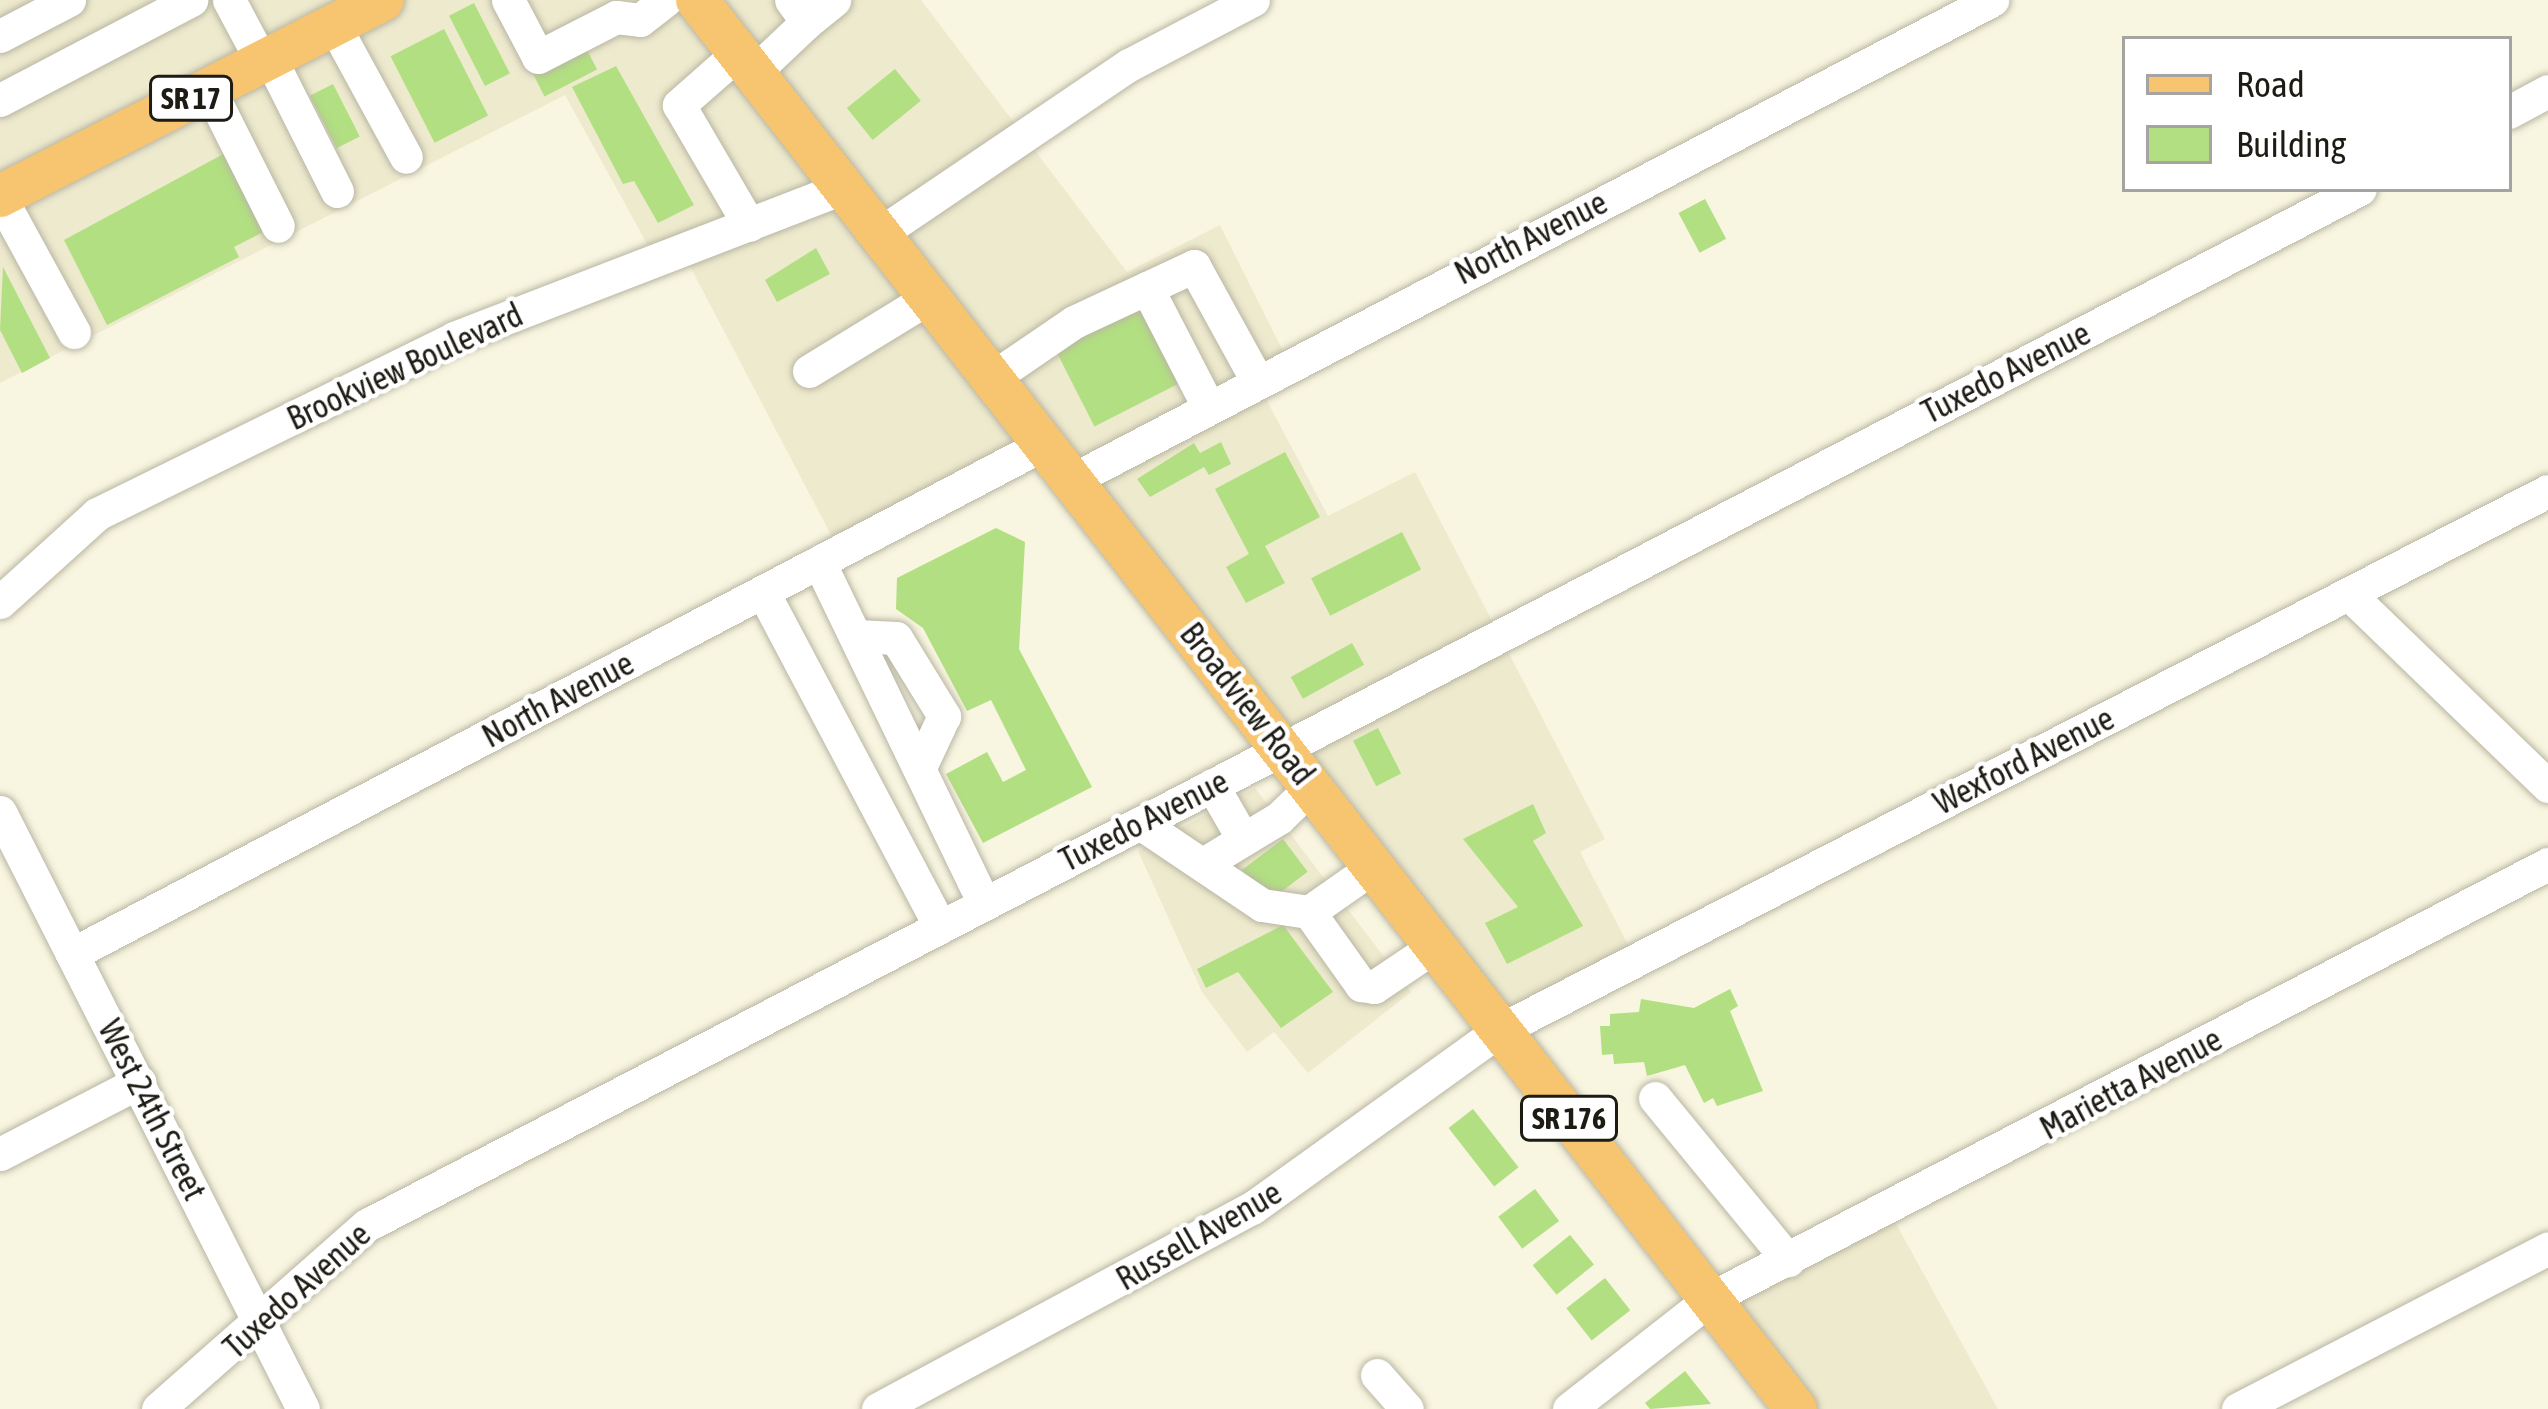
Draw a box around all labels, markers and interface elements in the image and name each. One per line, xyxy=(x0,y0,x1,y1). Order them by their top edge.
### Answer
legend xyxy=(2122,36,2512,192)
text: Road xyxy=(2236,63,2305,105)
road number: SR 17 xyxy=(149,74,233,122)
text: Building xyxy=(2236,123,2346,165)
street label: North Avenue xyxy=(1448,183,1614,293)
street label: Brookview Boulevard xyxy=(281,295,529,439)
street label: Tuxedo Avenue xyxy=(1915,314,2097,432)
street label: Broadview Road xyxy=(1171,615,1323,793)
street label: North Avenue xyxy=(476,644,640,756)
street label: Wexford Avenue xyxy=(1927,699,2121,823)
street label: Tuxedo Avenue xyxy=(1053,762,1235,880)
street label: West 24th Street xyxy=(90,1013,214,1207)
street label: Marietta Avenue xyxy=(2033,1020,2229,1148)
road number: SR 176 xyxy=(1518,1094,1620,1142)
street label: Russell Avenue xyxy=(1109,1173,1289,1299)
street label: Tuxedo Avenue xyxy=(216,1215,378,1367)

